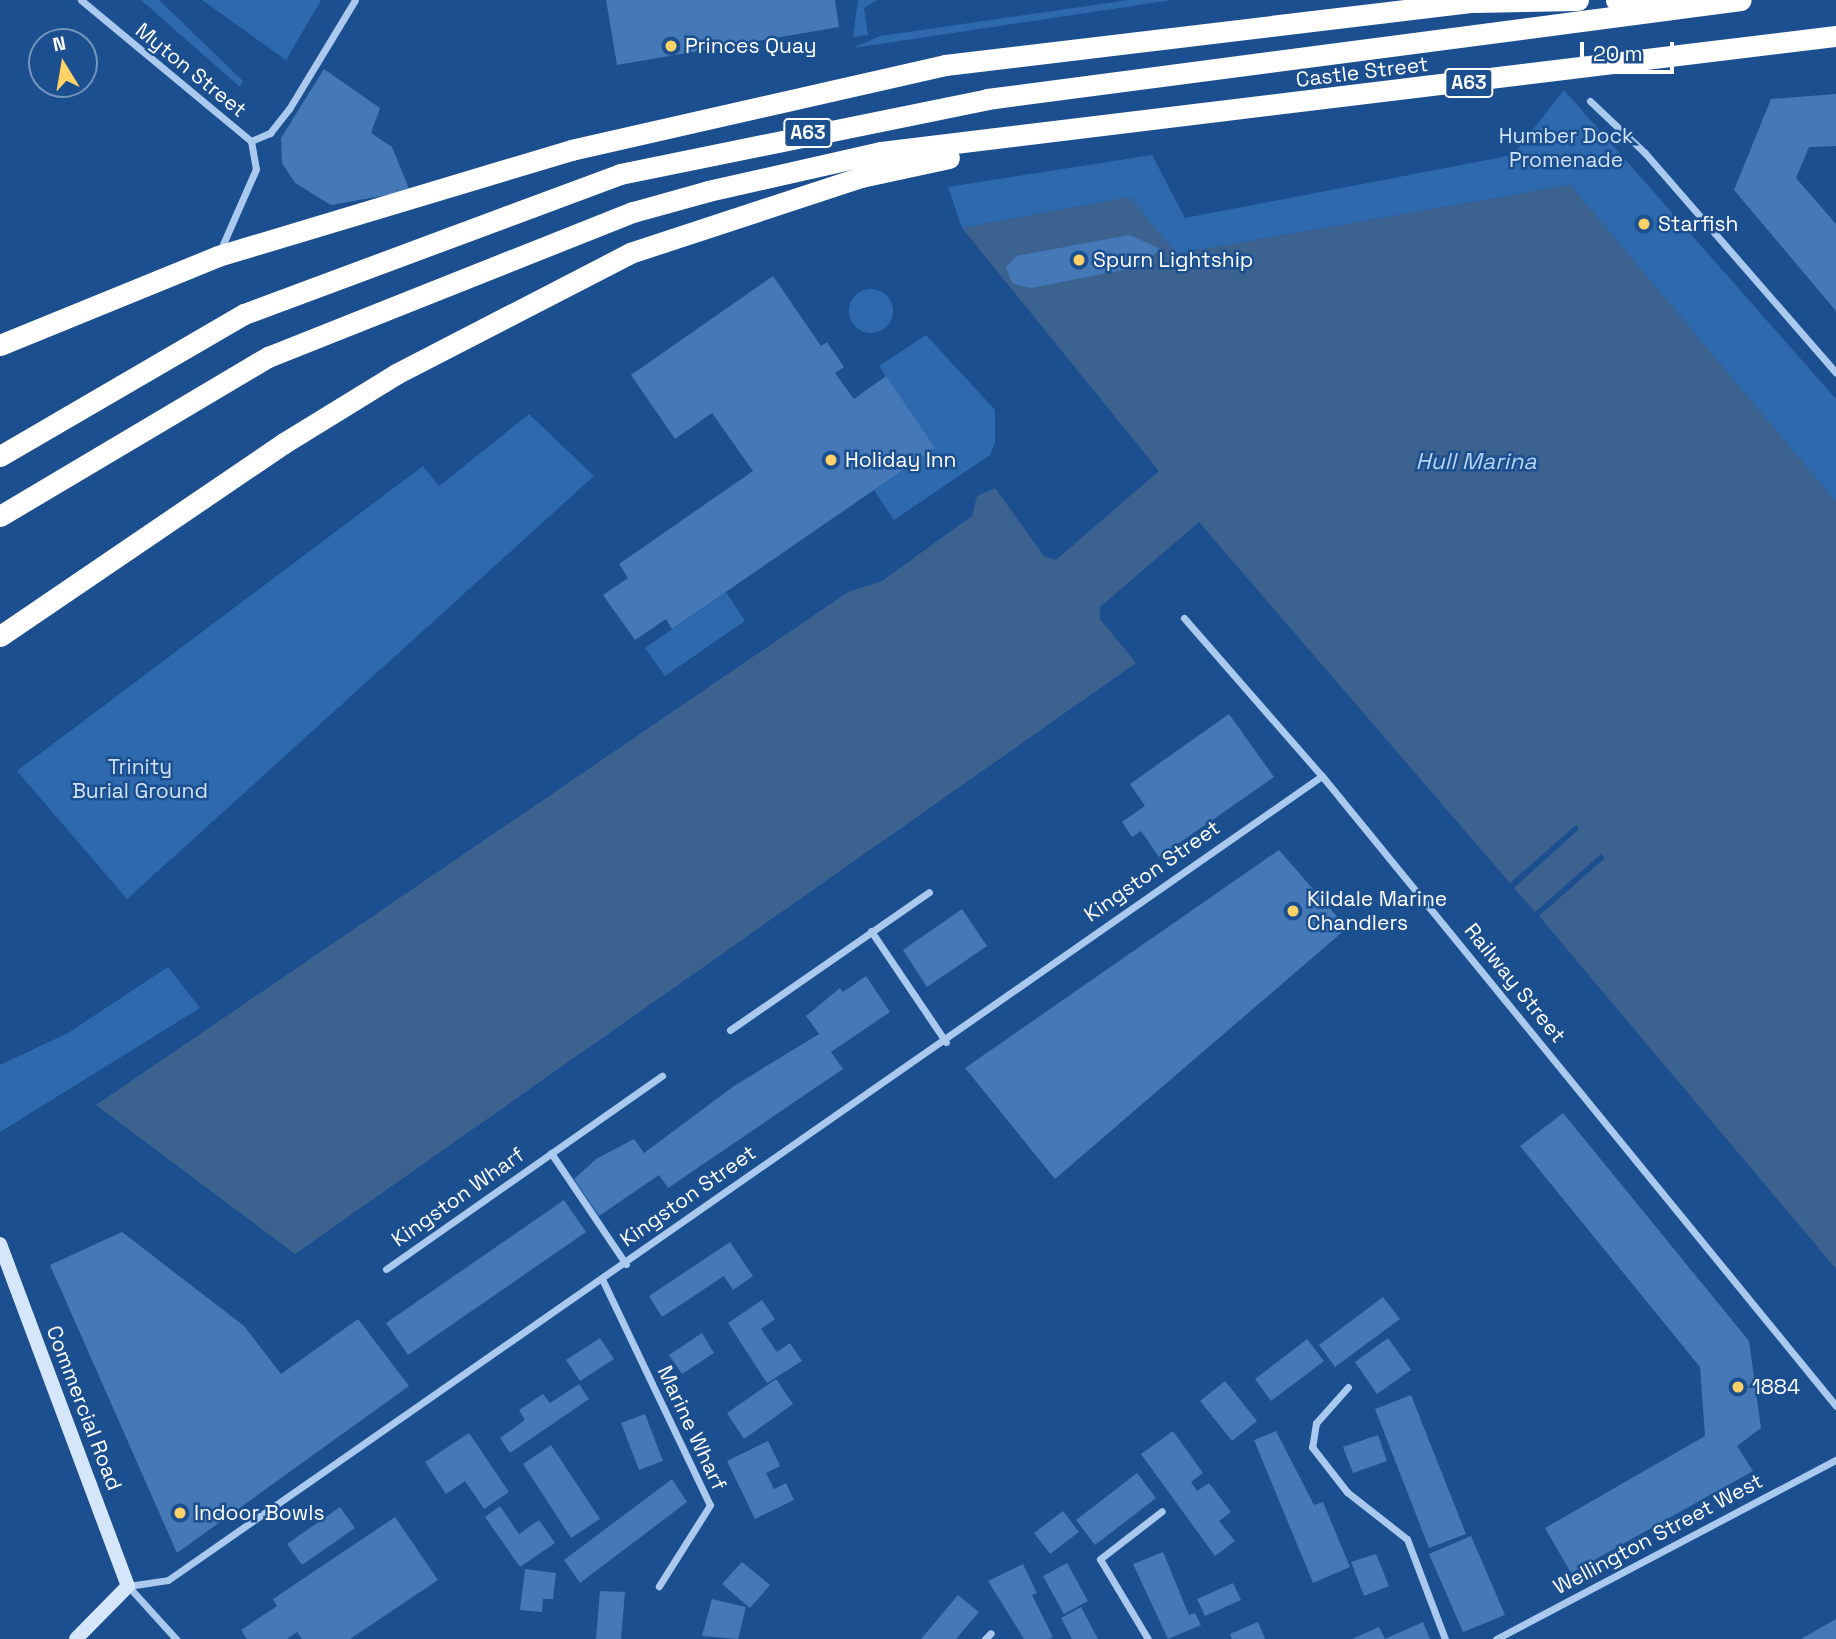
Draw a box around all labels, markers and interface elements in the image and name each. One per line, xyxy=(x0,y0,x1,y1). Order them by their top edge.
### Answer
street label: Myton Street xyxy=(130,17,252,123)
north arrow xyxy=(28,28,98,98)
scale bar xyxy=(1584,28,1678,72)
text: N xyxy=(51,30,68,57)
place label: Princes Quay xyxy=(685,33,817,59)
marker: Princes Quay xyxy=(663,38,679,54)
text: 20 m xyxy=(1593,40,1643,67)
street label: Castle Street xyxy=(1294,51,1430,93)
road number: A63 xyxy=(1443,68,1495,99)
road number: A63 xyxy=(782,118,834,148)
park label: Humber Dock Promenade xyxy=(1499,123,1633,173)
place label: Starfish xyxy=(1658,211,1738,237)
marker: Starfish xyxy=(1636,216,1652,232)
place label: Spurn Lightship xyxy=(1093,247,1253,273)
marker: Spurn Lightship xyxy=(1071,252,1087,268)
place label: Holiday Inn xyxy=(845,447,956,473)
water label: Hull Marina xyxy=(1415,447,1537,475)
marker: Holiday Inn xyxy=(823,452,839,468)
park label: Trinity Burial Ground xyxy=(72,754,208,804)
street label: Kingston Street xyxy=(1079,815,1225,927)
place label: Kildale Marine Chandlers xyxy=(1307,886,1447,936)
marker: Kildale Marine Chandlers xyxy=(1285,903,1301,919)
street label: Railway Street xyxy=(1459,918,1571,1048)
street label: Kingston Street xyxy=(615,1140,761,1252)
street label: Kingston Wharf xyxy=(387,1142,529,1252)
street label: Commercial Road xyxy=(41,1322,127,1494)
street label: Marine Wharf xyxy=(652,1362,732,1494)
place label: 1884 xyxy=(1752,1374,1800,1400)
marker: 1884 xyxy=(1730,1379,1746,1395)
street label: Wellington Street West xyxy=(1549,1468,1767,1600)
place label: Indoor Bowls xyxy=(194,1500,324,1526)
marker: Indoor Bowls xyxy=(172,1505,188,1521)

